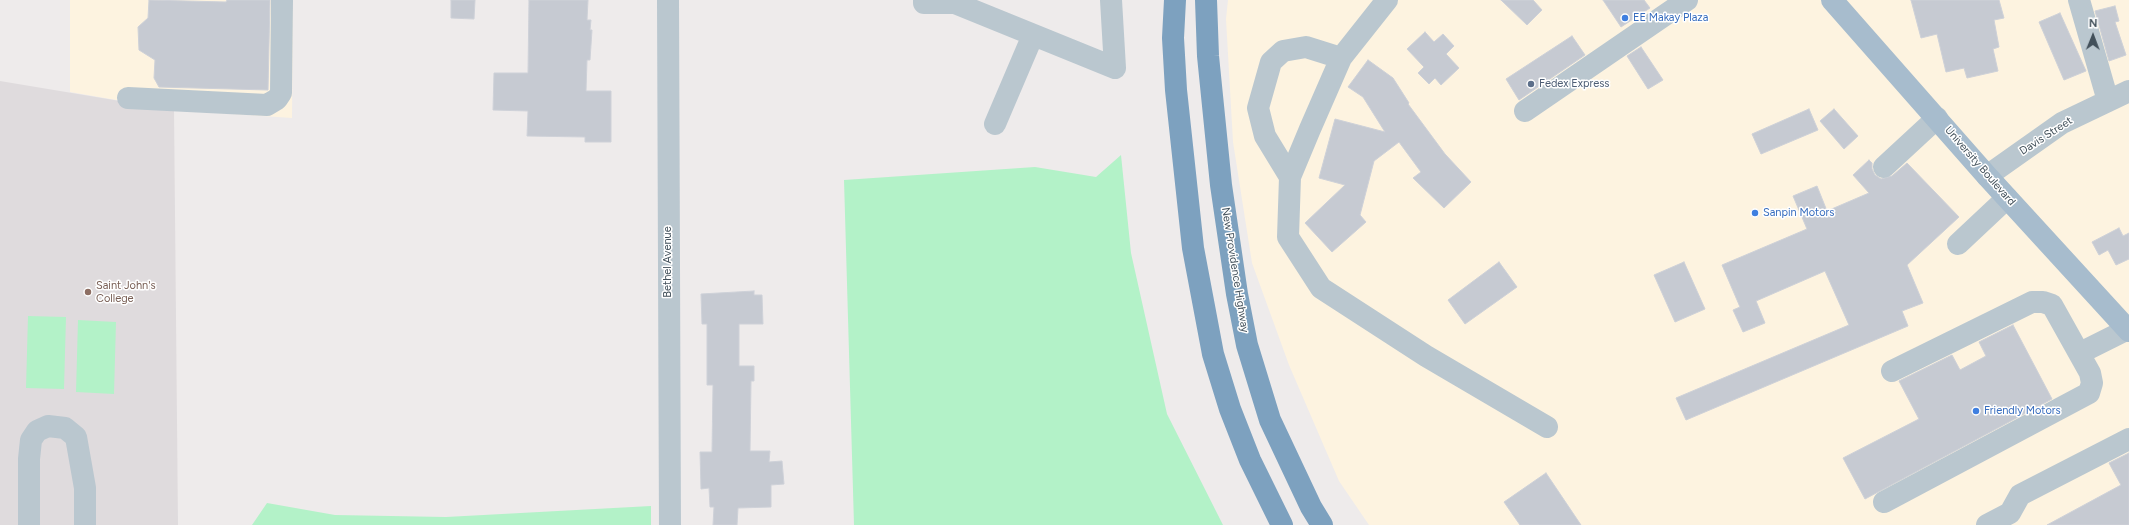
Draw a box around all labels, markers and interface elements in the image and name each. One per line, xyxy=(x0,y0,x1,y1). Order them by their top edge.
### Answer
place label: EE Makay Plaza xyxy=(1633,11,1708,25)
marker: EE Makay Plaza xyxy=(1620,13,1630,23)
north arrow xyxy=(2073,16,2113,56)
text: N xyxy=(2089,17,2098,30)
place label: Fedex Express xyxy=(1539,77,1609,91)
marker: Fedex Express xyxy=(1526,79,1536,89)
street label: Davis Street xyxy=(2017,114,2075,158)
street label: University Boulevard xyxy=(1942,124,2018,208)
street label: New Providence Highway xyxy=(1219,206,1251,334)
place label: Sanpin Motors xyxy=(1763,206,1834,220)
marker: Sanpin Motors xyxy=(1750,208,1760,218)
street label: Bethel Avenue xyxy=(661,226,675,298)
place label: Saint John's College xyxy=(96,279,156,305)
marker: Saint John's College xyxy=(83,287,93,297)
place label: Friendly Motors xyxy=(1984,404,2061,418)
marker: Friendly Motors xyxy=(1971,406,1981,416)

